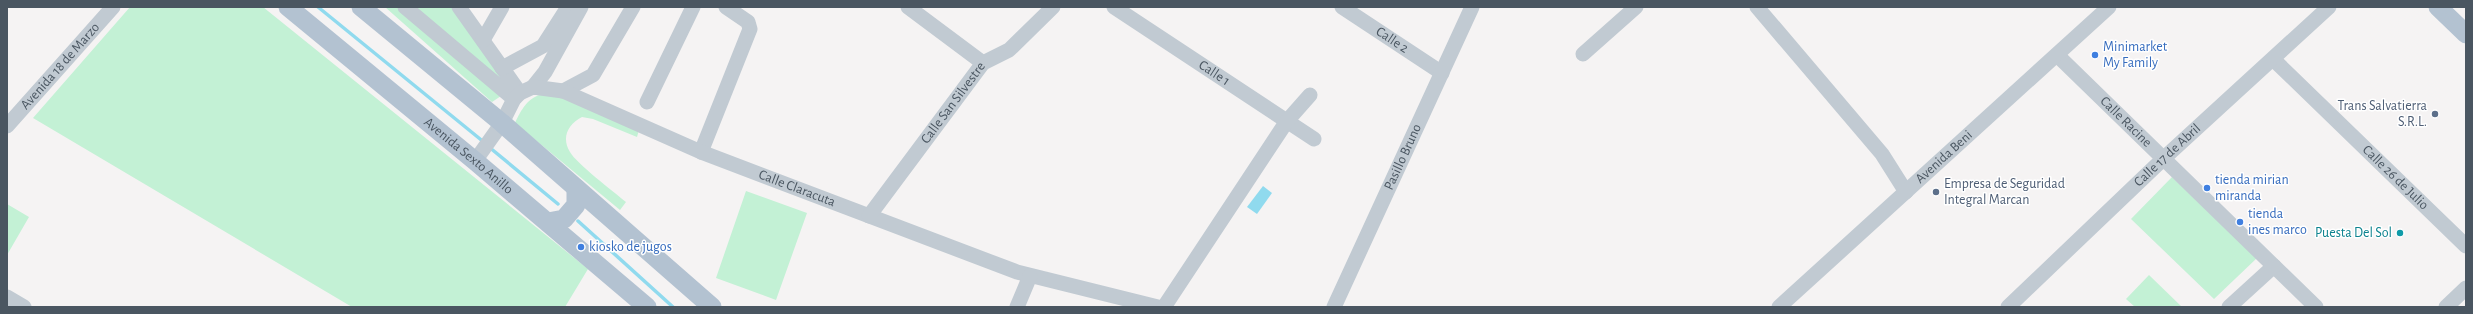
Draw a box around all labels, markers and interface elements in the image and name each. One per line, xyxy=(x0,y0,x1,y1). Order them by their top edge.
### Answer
street label: Avenida 18 de Marzo xyxy=(18,20,102,112)
street label: Calle 2 xyxy=(1373,24,1411,56)
place label: Minimarket My Family xyxy=(2103,40,2168,70)
marker: Minimarket My Family xyxy=(2090,50,2100,60)
street label: Calle 1 xyxy=(1196,58,1232,88)
street label: Calle San Silvestre xyxy=(918,59,988,146)
street label: Calle Racine xyxy=(2097,94,2154,150)
place label: Trans Salvatierra S.R.L. xyxy=(2338,99,2428,129)
marker: Trans Salvatierra S.R.L. xyxy=(2430,109,2440,119)
street label: Avenida Sexto Anillo xyxy=(421,115,516,197)
street label: Calle 17 de Abril xyxy=(2132,121,2203,189)
street label: Pasillo Bruno xyxy=(1382,122,1424,192)
street label: Avenida Beni xyxy=(1913,128,1975,186)
street label: Calle 26 de Julio xyxy=(2360,143,2431,213)
street label: Calle Claracuta xyxy=(757,168,838,210)
place label: tienda mirian miranda xyxy=(2215,173,2289,203)
place label: Empresa de Seguridad Integral Marcan xyxy=(1944,177,2065,207)
marker: tienda mirian miranda xyxy=(2202,183,2212,193)
marker: Empresa de Seguridad Integral Marcan xyxy=(1931,187,1941,197)
place label: tienda ines marco xyxy=(2248,207,2307,237)
marker: tienda ines marco xyxy=(2235,217,2245,227)
place label: Puesta Del Sol xyxy=(2315,226,2392,240)
marker: Puesta Del Sol xyxy=(2395,228,2405,238)
place label: kiosko de jugos xyxy=(589,240,672,254)
marker: kiosko de jugos xyxy=(576,242,586,252)

